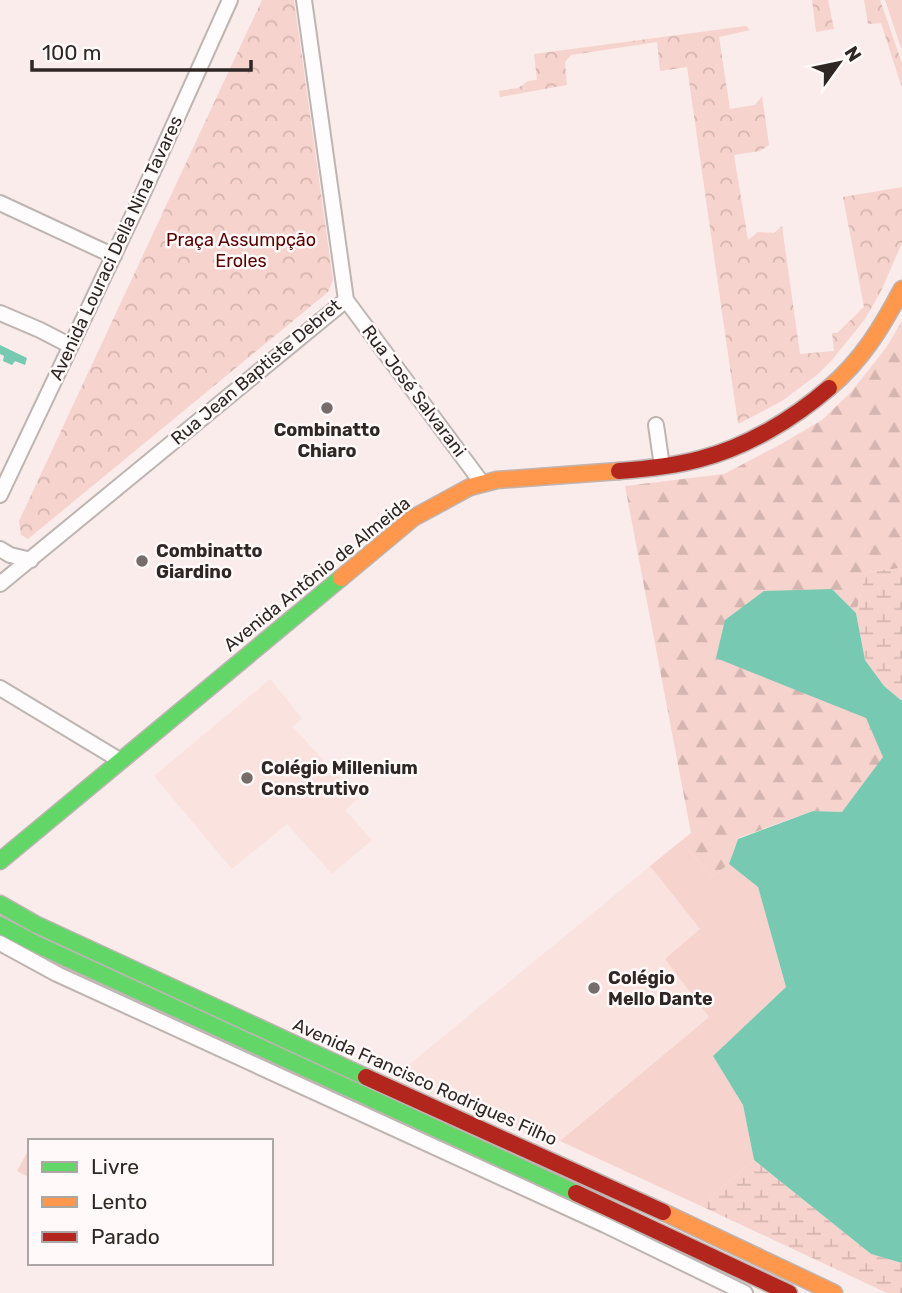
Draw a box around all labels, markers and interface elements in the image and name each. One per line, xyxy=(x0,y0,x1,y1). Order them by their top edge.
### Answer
scale bar xyxy=(32,28,250,72)
north arrow xyxy=(804,28,874,98)
text: 100 m xyxy=(42,40,101,65)
text: N xyxy=(839,42,866,66)
street label: Avenida Louraci Della Nina Tavares xyxy=(45,112,187,384)
park label: Praça Assumpção Eroles xyxy=(166,229,316,272)
street label: Rua Jean Baptiste Debret xyxy=(166,294,346,450)
street label: Rua José Salvarani xyxy=(357,321,471,461)
marker: Combinatto Chiaro xyxy=(319,400,335,416)
place label: Combinatto Chiaro xyxy=(274,419,380,462)
street label: Avenida Antônio de Almeida xyxy=(219,492,415,656)
place label: Combinatto Giardino xyxy=(156,540,263,583)
marker: Combinatto Giardino xyxy=(134,553,150,569)
place label: Colégio Millenium Construtivo xyxy=(261,757,418,800)
marker: Colégio Millenium Construtivo xyxy=(239,770,255,786)
place label: Colégio Mello Dante xyxy=(608,967,713,1010)
marker: Colégio Mello Dante xyxy=(586,980,602,996)
street label: Avenida Francisco Rodrigues Filho xyxy=(289,1014,561,1150)
legend xyxy=(28,1139,273,1265)
text: Livre xyxy=(91,1154,139,1179)
text: Lento xyxy=(91,1189,147,1214)
text: Parado xyxy=(91,1224,160,1249)

